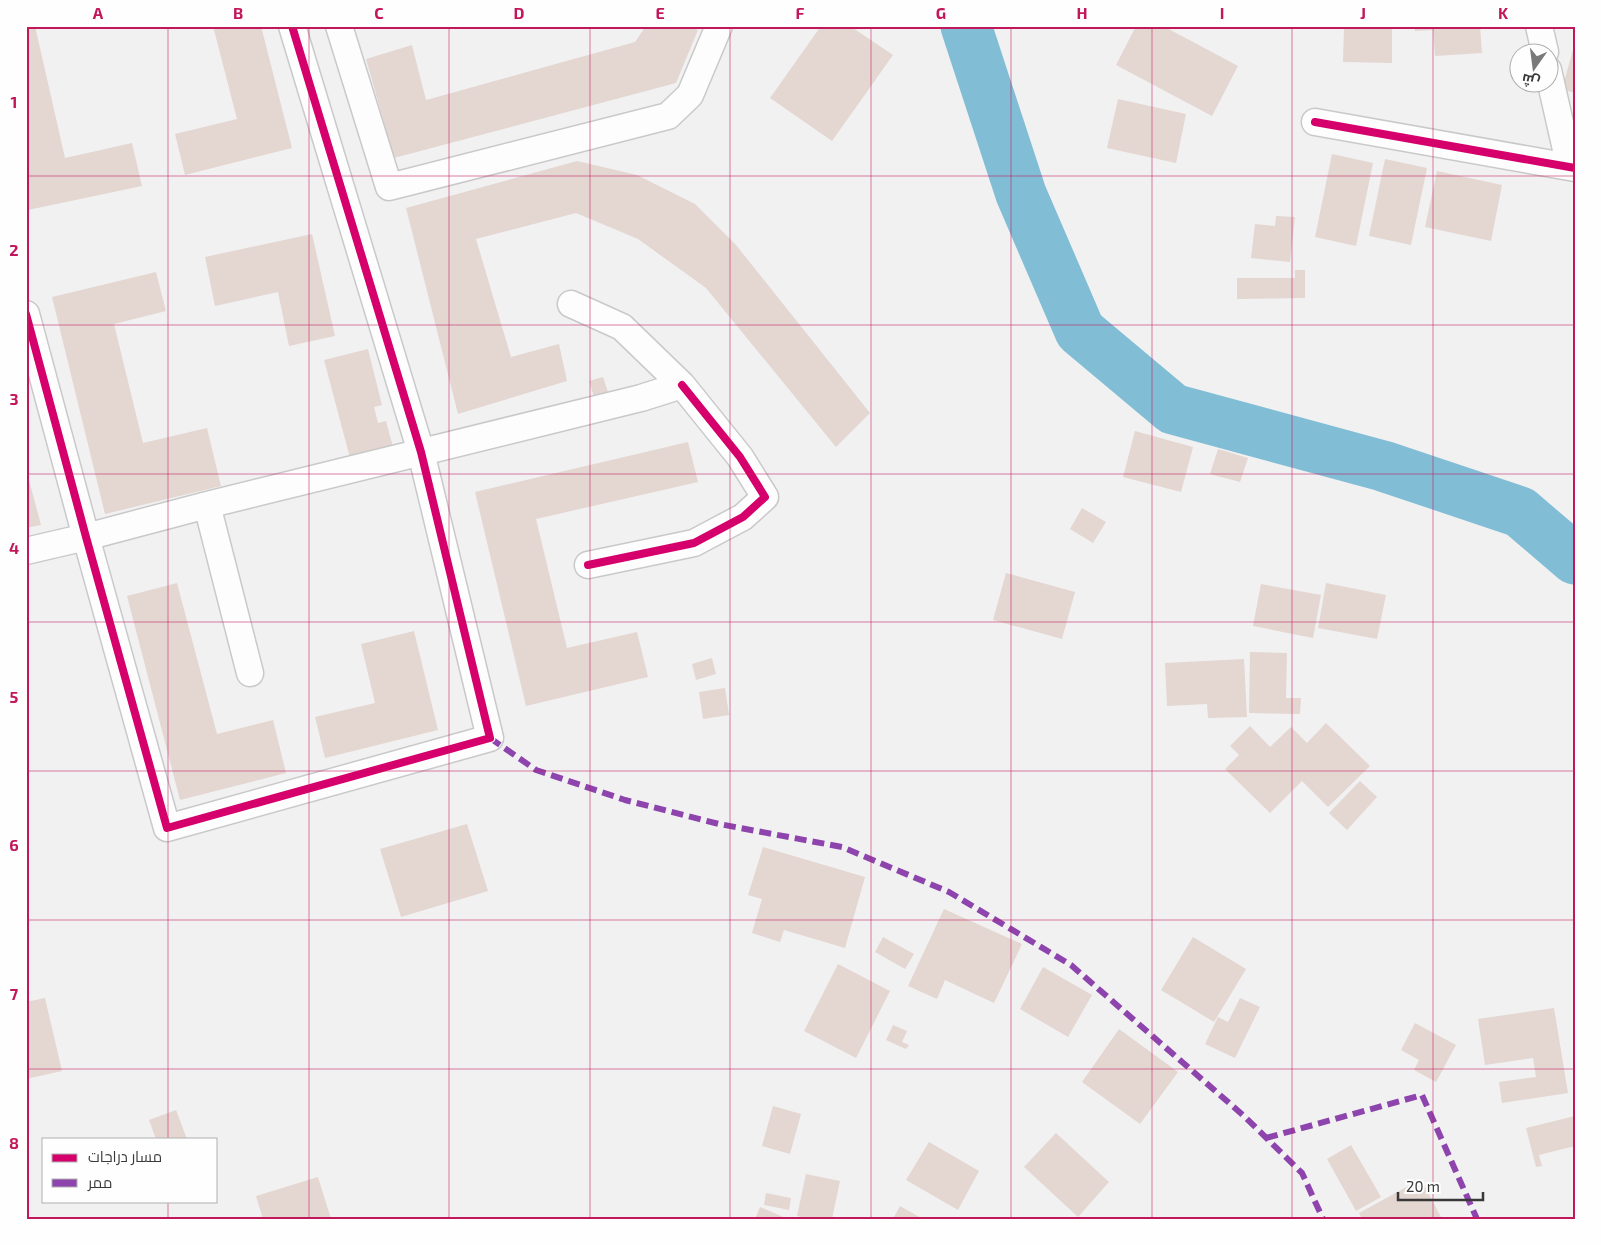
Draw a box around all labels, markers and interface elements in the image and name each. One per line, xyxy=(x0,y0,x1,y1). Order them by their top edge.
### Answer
text: A xyxy=(93,3,104,22)
text: B xyxy=(233,3,243,22)
text: C xyxy=(374,3,384,22)
text: D xyxy=(514,3,525,22)
text: E xyxy=(655,3,665,22)
text: F xyxy=(796,3,805,22)
text: G xyxy=(936,3,946,22)
text: H xyxy=(1076,3,1088,22)
text: I xyxy=(1220,3,1224,22)
text: J xyxy=(1360,3,1366,22)
text: K xyxy=(1498,3,1509,22)
north arrow xyxy=(1508,42,1558,92)
text: ش xyxy=(1520,70,1542,92)
text: 1 xyxy=(11,92,17,111)
text: 2 xyxy=(9,240,19,259)
text: 3 xyxy=(9,389,19,408)
text: 4 xyxy=(9,538,19,557)
text: 5 xyxy=(10,687,19,706)
text: 6 xyxy=(9,835,19,854)
text: 7 xyxy=(10,984,19,1003)
text: 8 xyxy=(9,1133,19,1152)
legend xyxy=(42,1138,218,1202)
text: مسار دراجات xyxy=(88,1147,162,1166)
scale bar xyxy=(1398,1170,1484,1202)
text: ممر xyxy=(87,1173,112,1192)
text: 20 m xyxy=(1406,1177,1440,1195)

